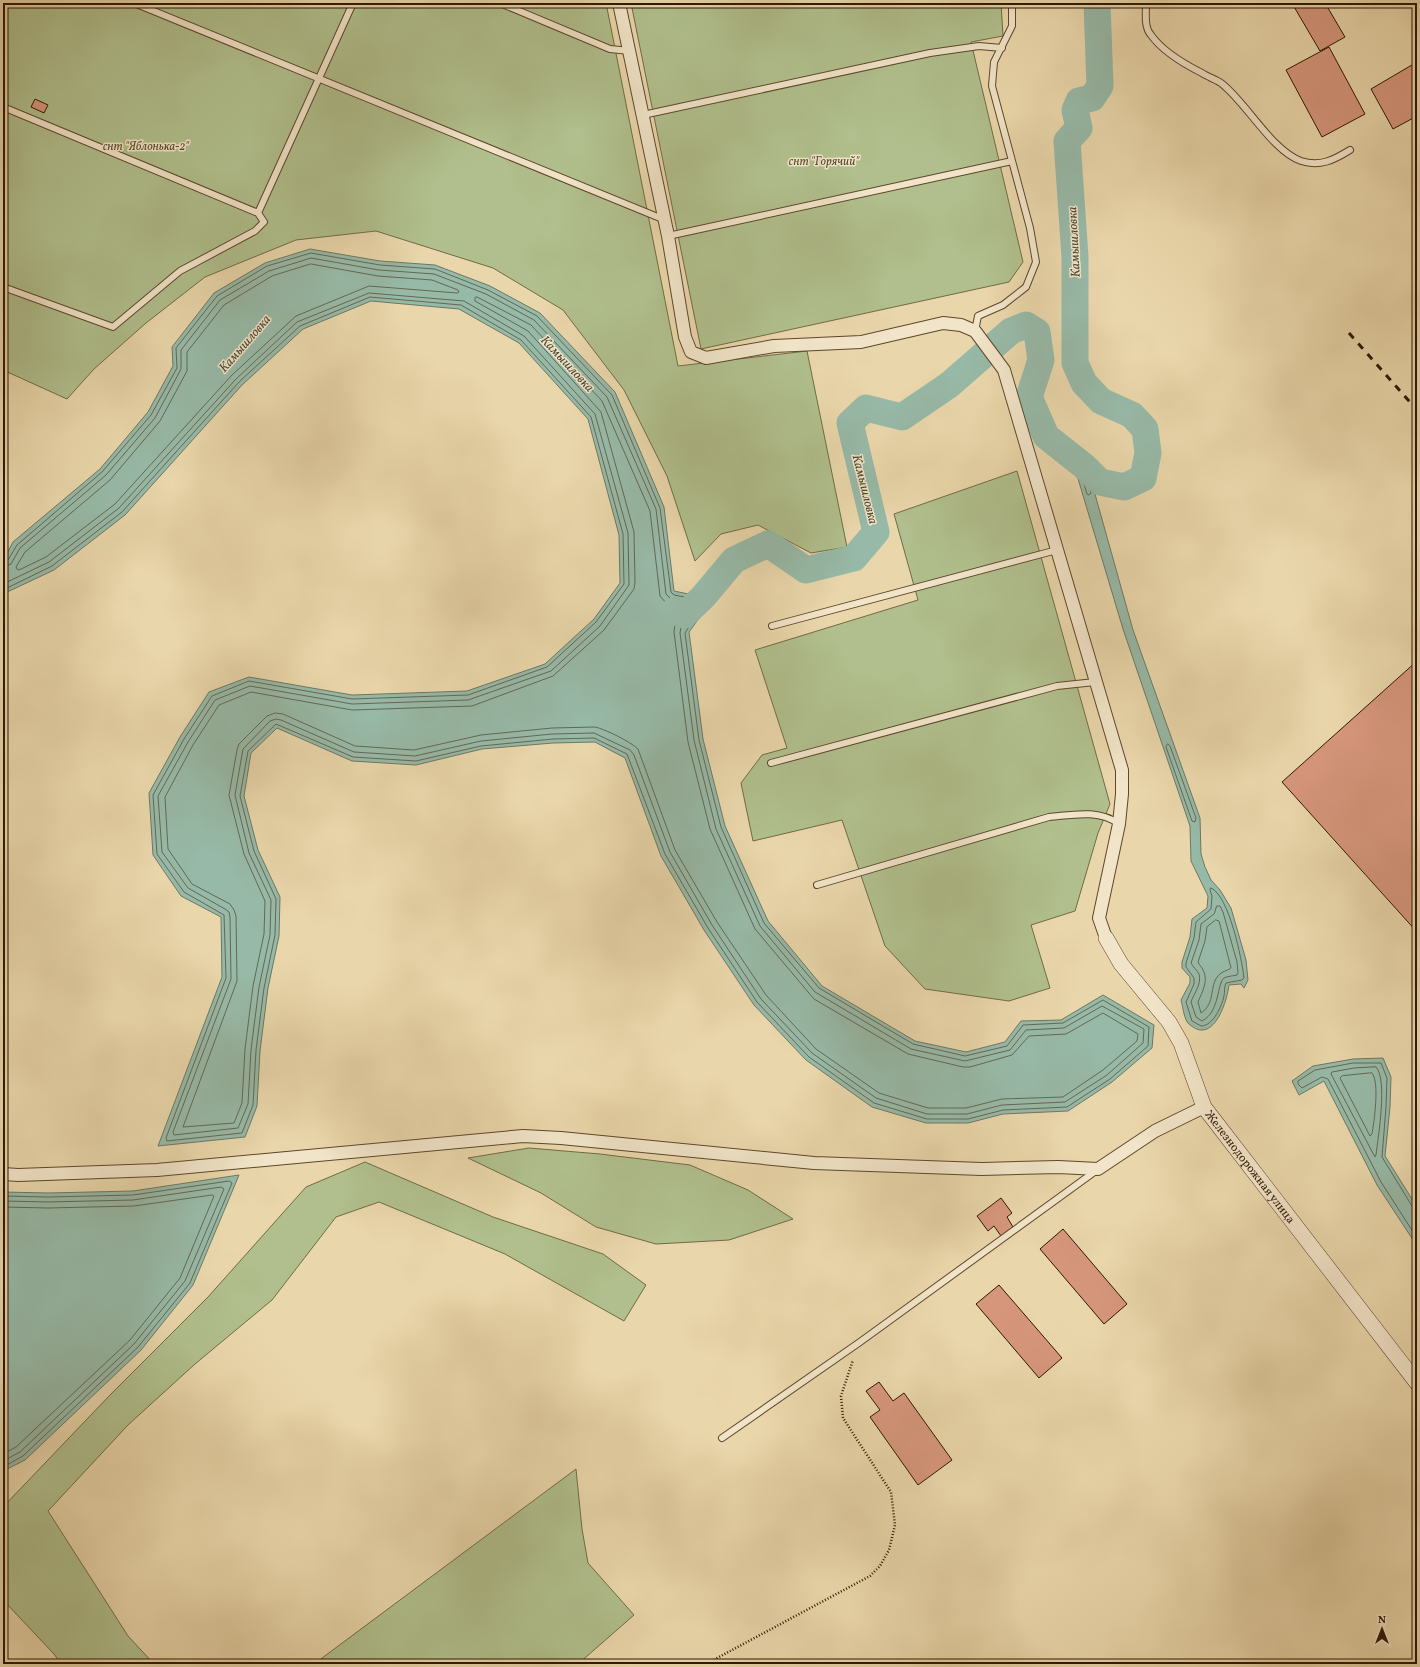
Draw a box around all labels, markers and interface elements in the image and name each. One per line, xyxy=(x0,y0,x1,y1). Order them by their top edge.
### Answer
park label: снт "Яблонька-2" xyxy=(103,139,190,155)
park label: снт "Горячий" xyxy=(789,154,860,170)
water label: Камышловка xyxy=(1064,206,1086,278)
water label: Камышловка xyxy=(215,312,276,377)
water label: Камышловка xyxy=(536,332,597,396)
water label: Камышловка xyxy=(847,453,881,526)
street label: Железнодорожная улица xyxy=(1201,1108,1298,1227)
north arrow xyxy=(1362,1609,1402,1649)
text: N xyxy=(1378,1613,1386,1628)

